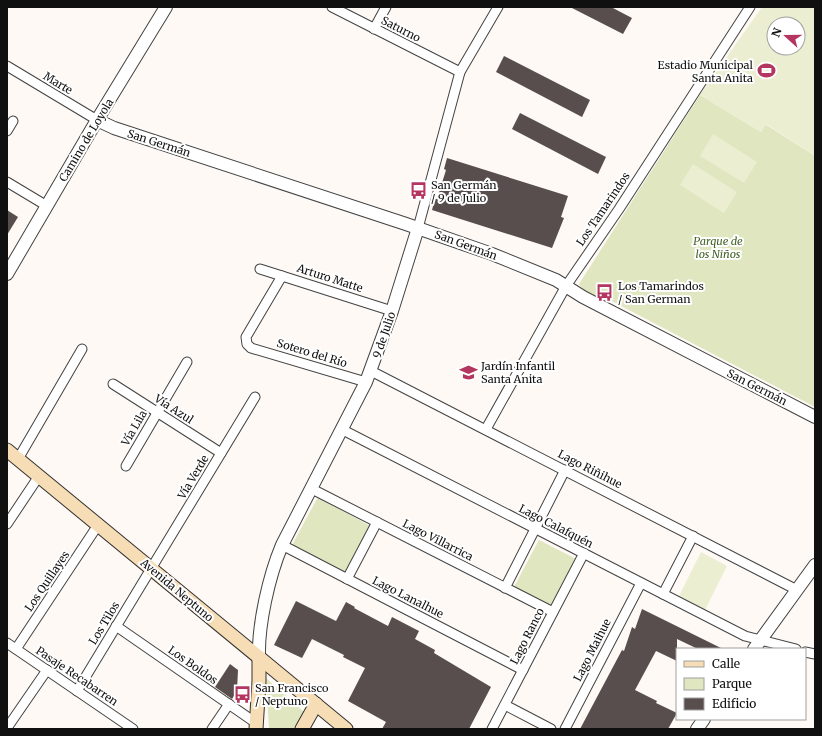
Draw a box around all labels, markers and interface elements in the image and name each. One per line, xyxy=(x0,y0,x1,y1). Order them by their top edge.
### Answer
street label: Saturno xyxy=(379,13,424,45)
north arrow xyxy=(766,16,806,56)
text: N xyxy=(769,26,785,39)
place label: Estadio Municipal Santa Anita xyxy=(657,58,754,85)
sports icon: Estadio Municipal Santa Anita xyxy=(756,61,776,81)
street label: Marte xyxy=(41,69,75,97)
street label: Camino de Loyola xyxy=(56,96,116,184)
street label: San Germán xyxy=(126,126,193,160)
street label: Los Tamarindos xyxy=(573,169,633,249)
place label: San Germán / 9 de Julio xyxy=(431,178,497,205)
bus stop icon: San Germán / 9 de Julio xyxy=(408,181,428,201)
street label: San Germán xyxy=(433,227,500,263)
park label: Parque de los Niños xyxy=(693,234,743,261)
street label: Arturo Matte xyxy=(294,260,365,295)
place label: Los Tamarindos / San German xyxy=(618,279,704,306)
bus stop icon: Los Tamarindos / San German xyxy=(595,282,615,302)
street label: 9 de Julio xyxy=(370,309,399,360)
street label: Sotero del Río xyxy=(275,336,349,370)
place label: Jardín Infantil Santa Anita xyxy=(480,359,556,386)
school or university icon: Jardín Infantil Santa Anita xyxy=(458,362,478,382)
street label: San Germán xyxy=(725,366,790,408)
street label: Vía Azul xyxy=(151,391,197,427)
street label: Vía Lila xyxy=(118,408,150,449)
street label: Lago Riñihue xyxy=(556,447,625,491)
street label: Vía Verde xyxy=(174,452,212,502)
street label: Lago Calafquén xyxy=(517,501,596,551)
street label: Lago Villarrica xyxy=(401,516,476,564)
street label: Los Quillayes xyxy=(22,548,72,614)
street label: Avenida Neptuno xyxy=(137,555,217,625)
street label: Lago Lanalhue xyxy=(370,573,446,621)
street label: Los Tilos xyxy=(86,599,122,647)
street label: Lago Ranco xyxy=(507,605,547,666)
street label: Lago Maihue xyxy=(570,616,614,684)
street label: Pasaje Recabarren xyxy=(33,643,121,709)
street label: Los Boldos xyxy=(166,643,220,687)
legend xyxy=(676,648,806,720)
text: Calle xyxy=(712,656,740,671)
text: Parque xyxy=(712,676,752,691)
place label: San Francisco / Neptuno xyxy=(255,681,329,708)
bus stop icon: San Francisco / Neptuno xyxy=(232,684,252,704)
text: Edificio xyxy=(712,696,756,711)

